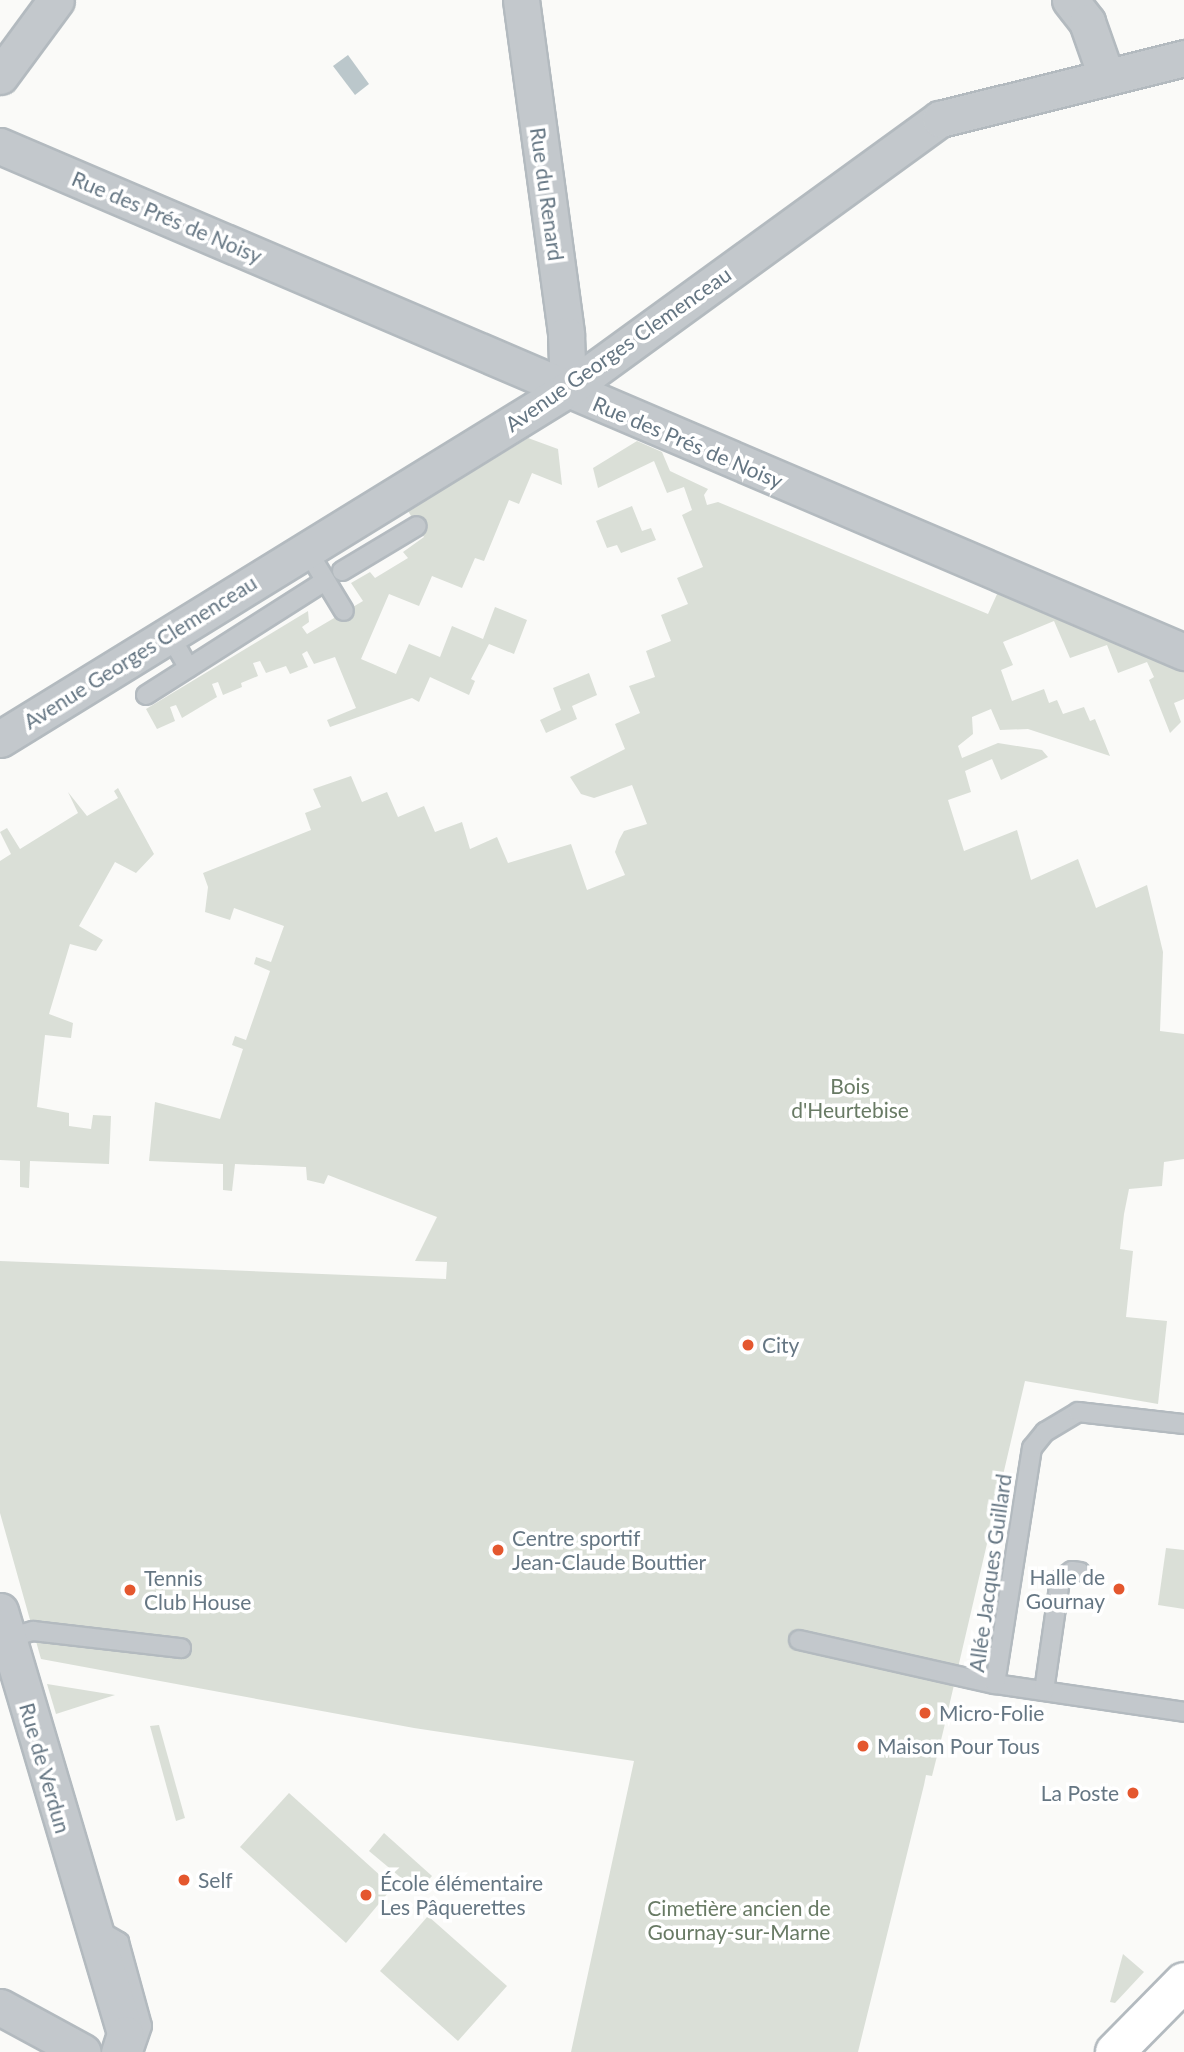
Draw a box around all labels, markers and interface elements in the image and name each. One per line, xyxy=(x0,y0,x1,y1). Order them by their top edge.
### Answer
street label: Rue du Renard xyxy=(525,126,569,262)
street label: Rue des Prés de Noisy xyxy=(68,166,266,268)
street label: Avenue Georges Clemenceau xyxy=(500,261,736,437)
street label: Rue des Prés de Noisy xyxy=(589,391,787,493)
street label: Avenue Georges Clemenceau xyxy=(19,570,261,734)
park label: Bois d'Heurtebise xyxy=(791,1073,909,1123)
place label: City xyxy=(762,1332,799,1358)
marker: City xyxy=(740,1337,756,1353)
street label: Allée Jacques Guillard xyxy=(964,1472,1016,1674)
place label: Centre sportif Jean-Claude Bouttier xyxy=(512,1525,706,1575)
marker: Centre sportif Jean-Claude Bouttier xyxy=(490,1542,506,1558)
place label: Halle de Gournay xyxy=(1026,1564,1105,1614)
place label: Tennis Club House xyxy=(144,1565,251,1615)
marker: Halle de Gournay xyxy=(1111,1581,1127,1597)
marker: Tennis Club House xyxy=(122,1582,138,1598)
street label: Rue de Verdun xyxy=(14,1700,76,1836)
place label: Micro-Folie xyxy=(939,1700,1044,1726)
marker: Micro-Folie xyxy=(917,1705,933,1721)
place label: Maison Pour Tous xyxy=(877,1733,1041,1759)
marker: Maison Pour Tous xyxy=(855,1738,871,1754)
place label: La Poste xyxy=(1041,1780,1119,1806)
marker: La Poste xyxy=(1125,1785,1141,1801)
place label: Self xyxy=(198,1867,233,1893)
place label: École élémentaire Les Pâquerettes xyxy=(380,1870,543,1920)
marker: Self xyxy=(176,1872,192,1888)
marker: École élémentaire Les Pâquerettes xyxy=(358,1887,374,1903)
park label: Cimetière ancien de Gournay-sur-Marne xyxy=(647,1895,831,1945)

